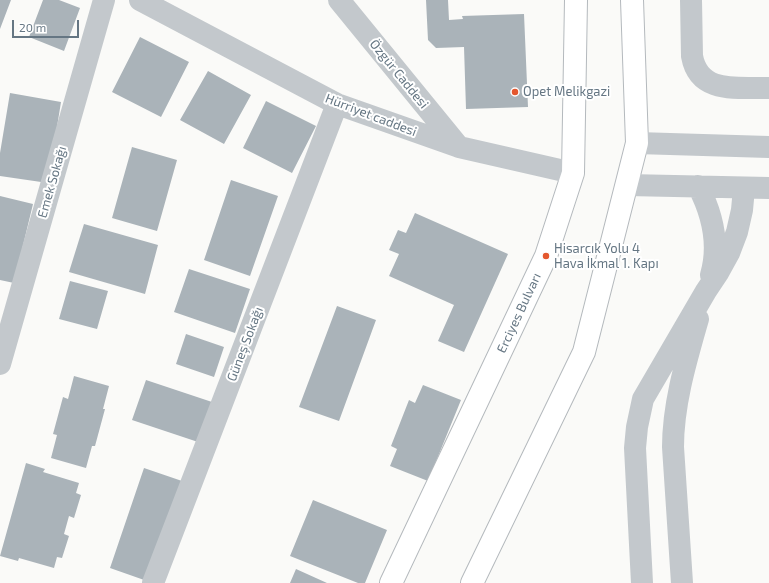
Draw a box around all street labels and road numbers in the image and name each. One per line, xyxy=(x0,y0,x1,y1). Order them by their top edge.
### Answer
street label: Özgür Caddesi xyxy=(366,36,432,112)
street label: Hürriyet caddesi xyxy=(323,90,419,140)
street label: Emek Sokağı xyxy=(34,144,70,220)
street label: Erciyes Bulvarı xyxy=(494,270,544,356)
street label: Güneş Sokağı xyxy=(224,305,266,383)

